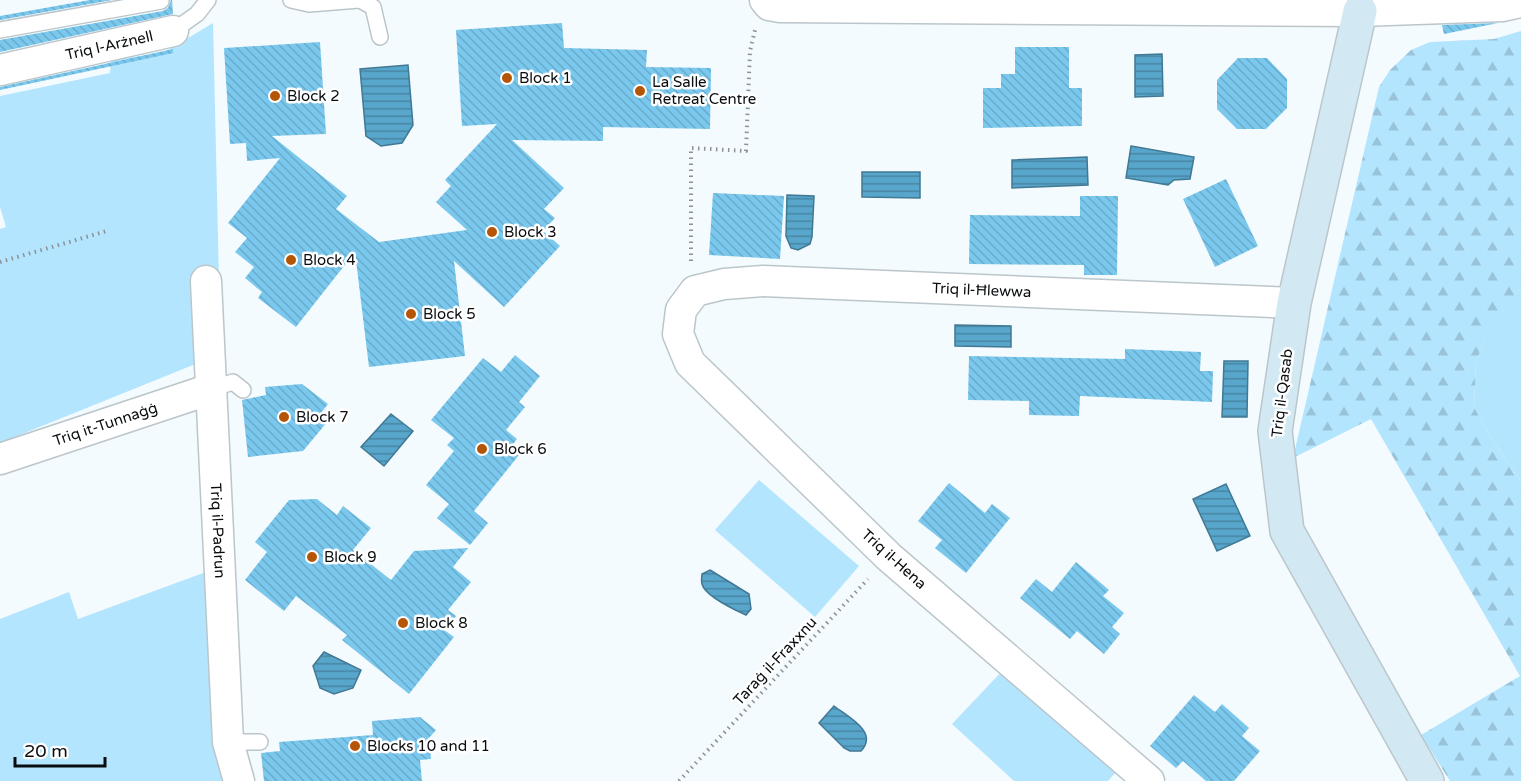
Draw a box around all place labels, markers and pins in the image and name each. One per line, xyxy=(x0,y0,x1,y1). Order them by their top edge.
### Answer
place label: Block 1 xyxy=(519,69,572,87)
marker: Block 1 xyxy=(500,71,514,85)
place label: La Salle Retreat Centre xyxy=(652,73,756,108)
marker: La Salle Retreat Centre xyxy=(633,84,647,98)
place label: Block 2 xyxy=(287,87,340,105)
marker: Block 2 xyxy=(268,89,282,103)
place label: Block 3 xyxy=(504,223,557,241)
marker: Block 3 xyxy=(485,225,499,239)
place label: Block 4 xyxy=(303,251,356,269)
marker: Block 4 xyxy=(284,253,298,267)
place label: Block 5 xyxy=(423,305,476,323)
marker: Block 5 xyxy=(404,307,418,321)
place label: Block 7 xyxy=(296,408,349,426)
marker: Block 7 xyxy=(277,410,291,424)
place label: Block 6 xyxy=(494,440,547,458)
marker: Block 6 xyxy=(475,442,489,456)
place label: Block 9 xyxy=(324,548,377,566)
marker: Block 9 xyxy=(305,550,319,564)
place label: Block 8 xyxy=(415,614,468,632)
marker: Block 8 xyxy=(396,616,410,630)
place label: Blocks 10 and 11 xyxy=(367,737,490,755)
marker: Blocks 10 and 11 xyxy=(348,739,362,753)

